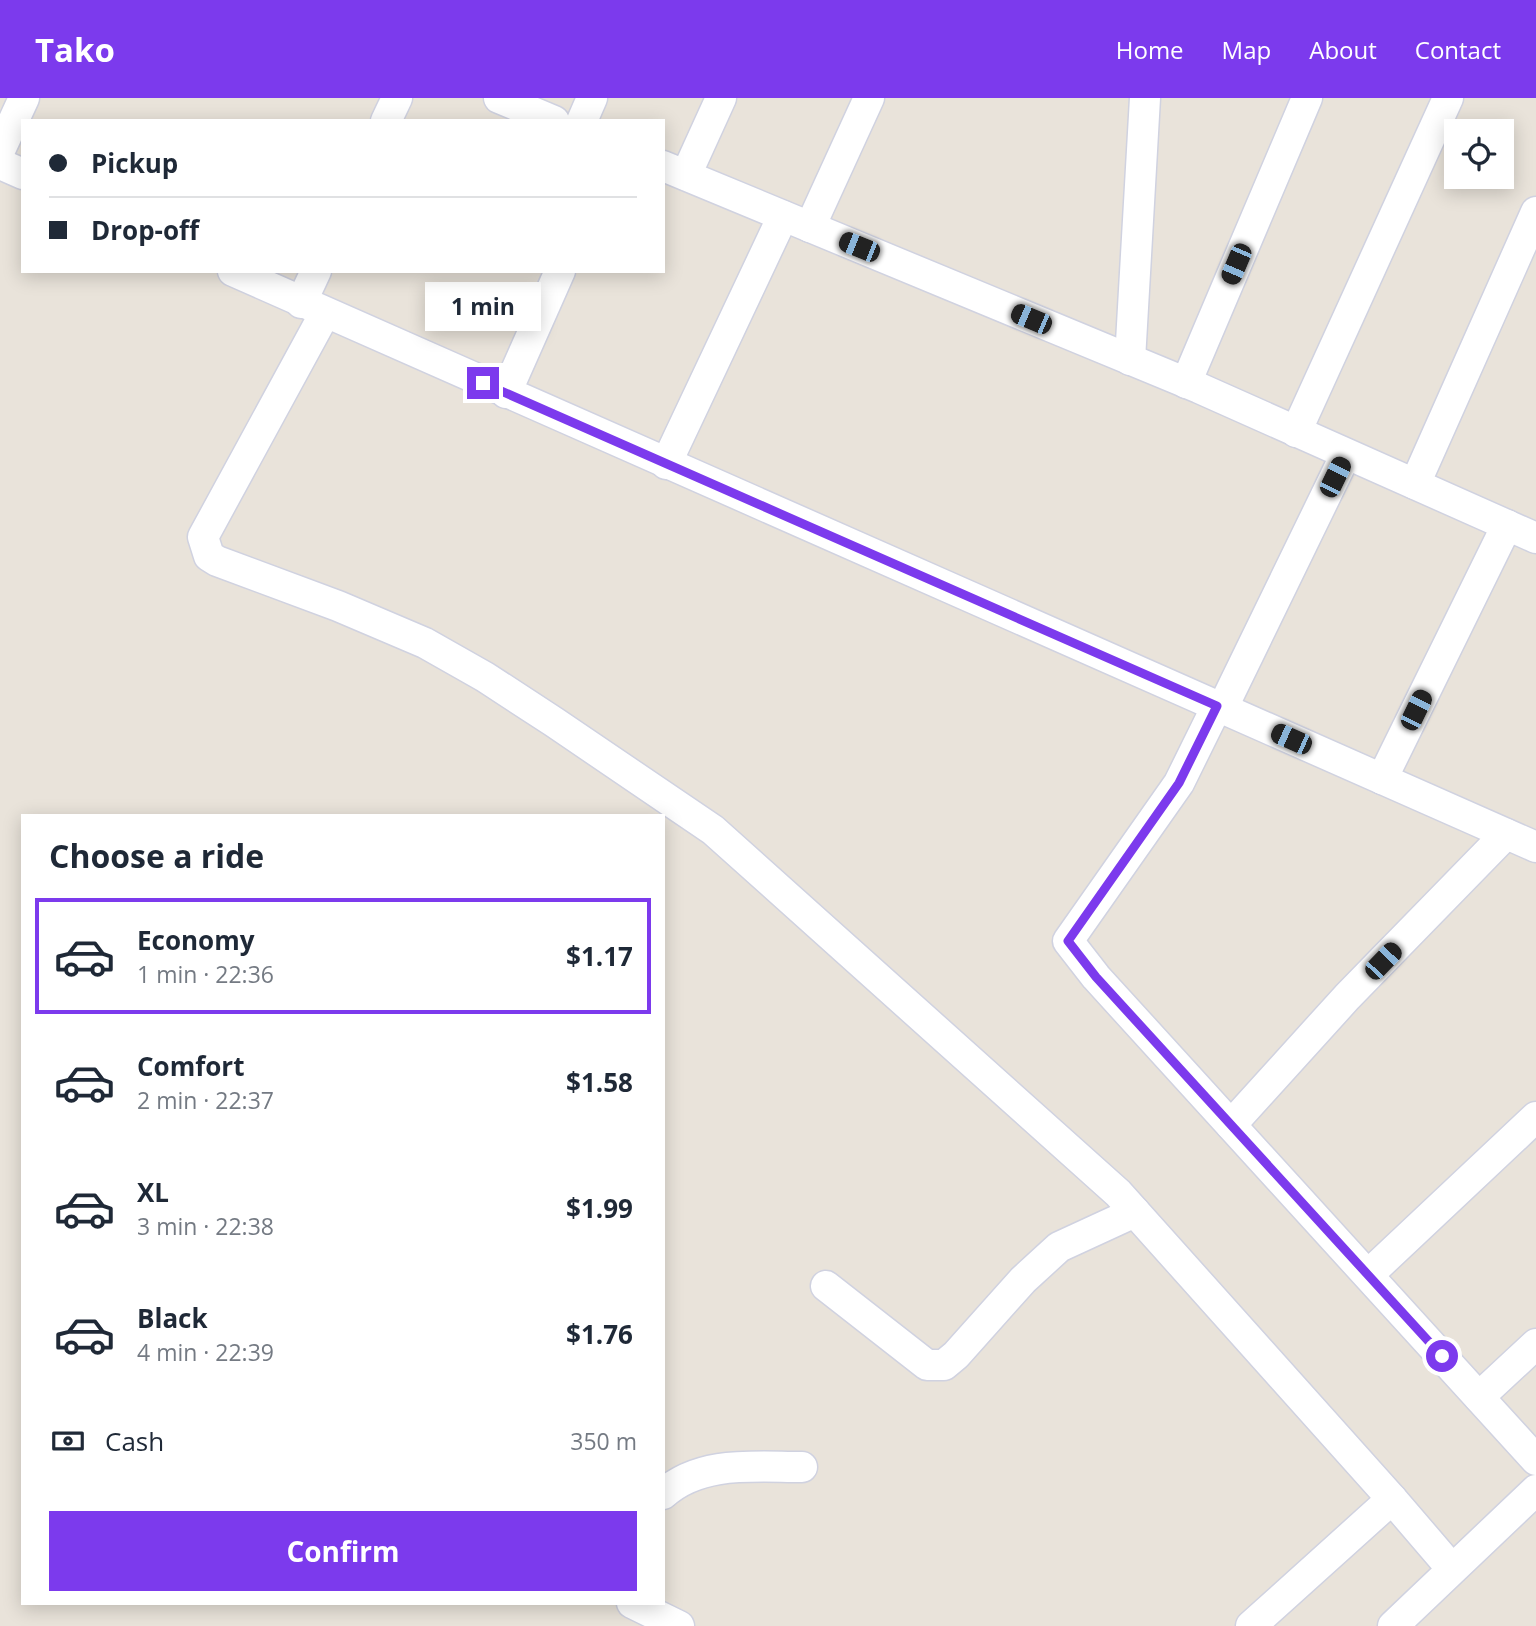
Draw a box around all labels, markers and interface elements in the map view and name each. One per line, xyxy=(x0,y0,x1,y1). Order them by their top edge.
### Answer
text: Tako xyxy=(35,27,115,72)
text: Home xyxy=(1116,33,1184,66)
text: Map xyxy=(1222,33,1271,66)
text: About xyxy=(1309,33,1377,66)
text: Contact xyxy=(1415,33,1501,66)
map controls xyxy=(1444,119,1514,189)
button: locate xyxy=(1444,119,1514,189)
text: Pickup xyxy=(91,145,178,181)
text: Drop-off xyxy=(91,212,199,248)
car xyxy=(836,229,883,265)
car xyxy=(1219,241,1254,287)
callout: 1 min xyxy=(425,282,541,330)
text: 1 min xyxy=(451,290,515,322)
car xyxy=(1008,301,1055,337)
route end xyxy=(467,367,499,399)
car xyxy=(1317,454,1354,500)
car xyxy=(1398,687,1435,733)
car xyxy=(1268,721,1315,757)
text: Choose a ride xyxy=(49,834,264,877)
text: Economy xyxy=(137,922,255,958)
icon: car xyxy=(53,925,116,988)
text: $1.17 xyxy=(566,938,633,974)
car xyxy=(1361,939,1406,983)
text: 1 min · 22:36 xyxy=(137,958,274,990)
text: Comfort xyxy=(137,1048,244,1084)
icon: car xyxy=(53,1051,116,1114)
text: $1.58 xyxy=(566,1064,633,1100)
text: 2 min · 22:37 xyxy=(137,1084,274,1116)
text: XL xyxy=(137,1174,169,1210)
icon: car xyxy=(53,1177,116,1240)
text: $1.99 xyxy=(566,1190,633,1226)
text: 3 min · 22:38 xyxy=(137,1210,274,1242)
text: Black xyxy=(137,1300,208,1336)
icon: car xyxy=(53,1303,116,1366)
text: $1.76 xyxy=(566,1316,633,1352)
text: 4 min · 22:39 xyxy=(137,1336,274,1368)
route start xyxy=(1426,1340,1458,1372)
icon: cash xyxy=(49,1422,87,1460)
text: Cash xyxy=(105,1423,164,1459)
text: 350 m xyxy=(570,1425,637,1457)
button: Confirm xyxy=(49,1511,637,1591)

